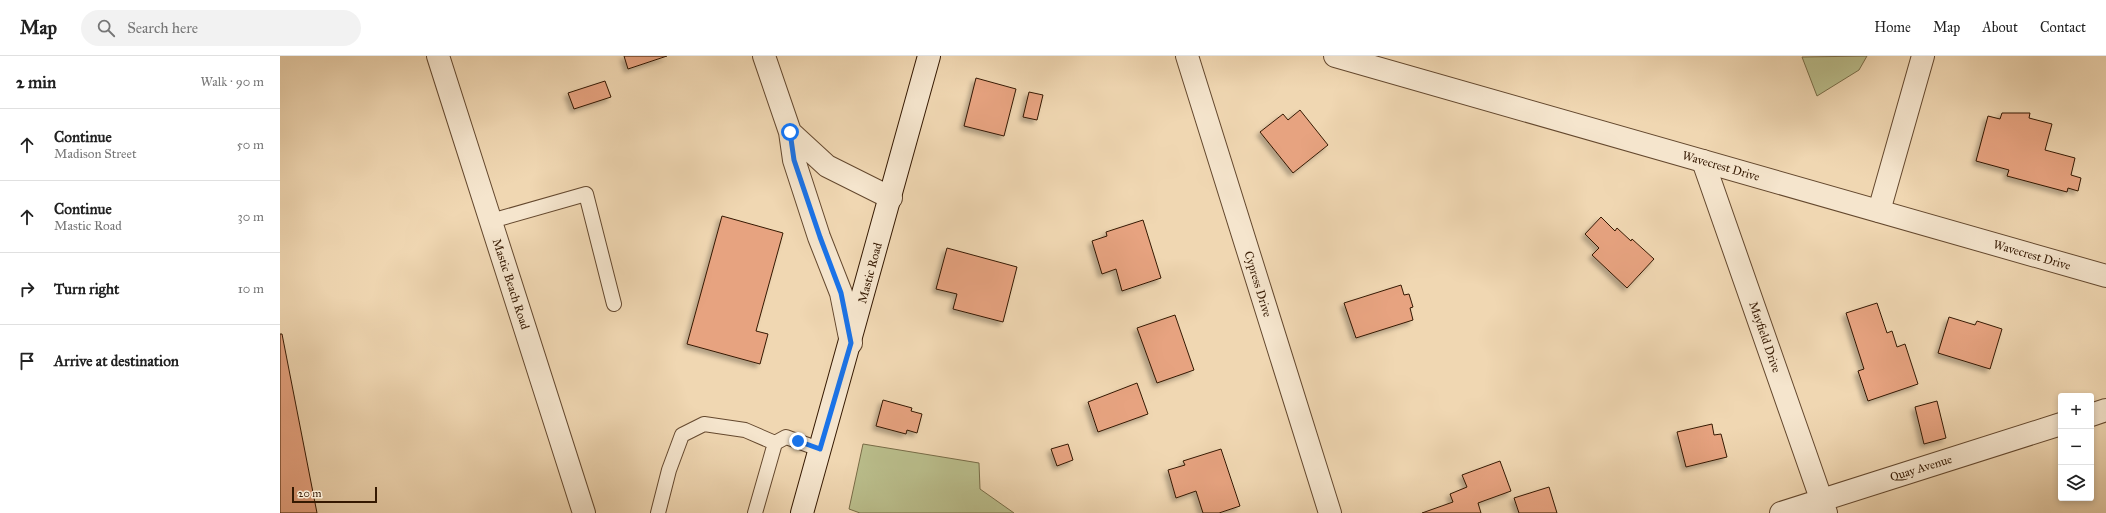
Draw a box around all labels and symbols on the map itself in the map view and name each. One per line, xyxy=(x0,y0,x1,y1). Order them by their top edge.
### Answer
route start xyxy=(781,123,799,141)
street label: Wavecrest Drive xyxy=(1681,148,1761,184)
street label: Mastic Beach Road xyxy=(490,237,532,331)
street label: Wavecrest Drive xyxy=(1992,237,2072,273)
street label: Mastic Road xyxy=(855,241,885,305)
street label: Cypress Drive xyxy=(1241,249,1275,319)
street label: Mayfield Drive xyxy=(1746,300,1784,374)
route end xyxy=(789,432,807,450)
street label: Quay Avenue xyxy=(1888,452,1954,484)
scale bar xyxy=(292,485,377,504)

